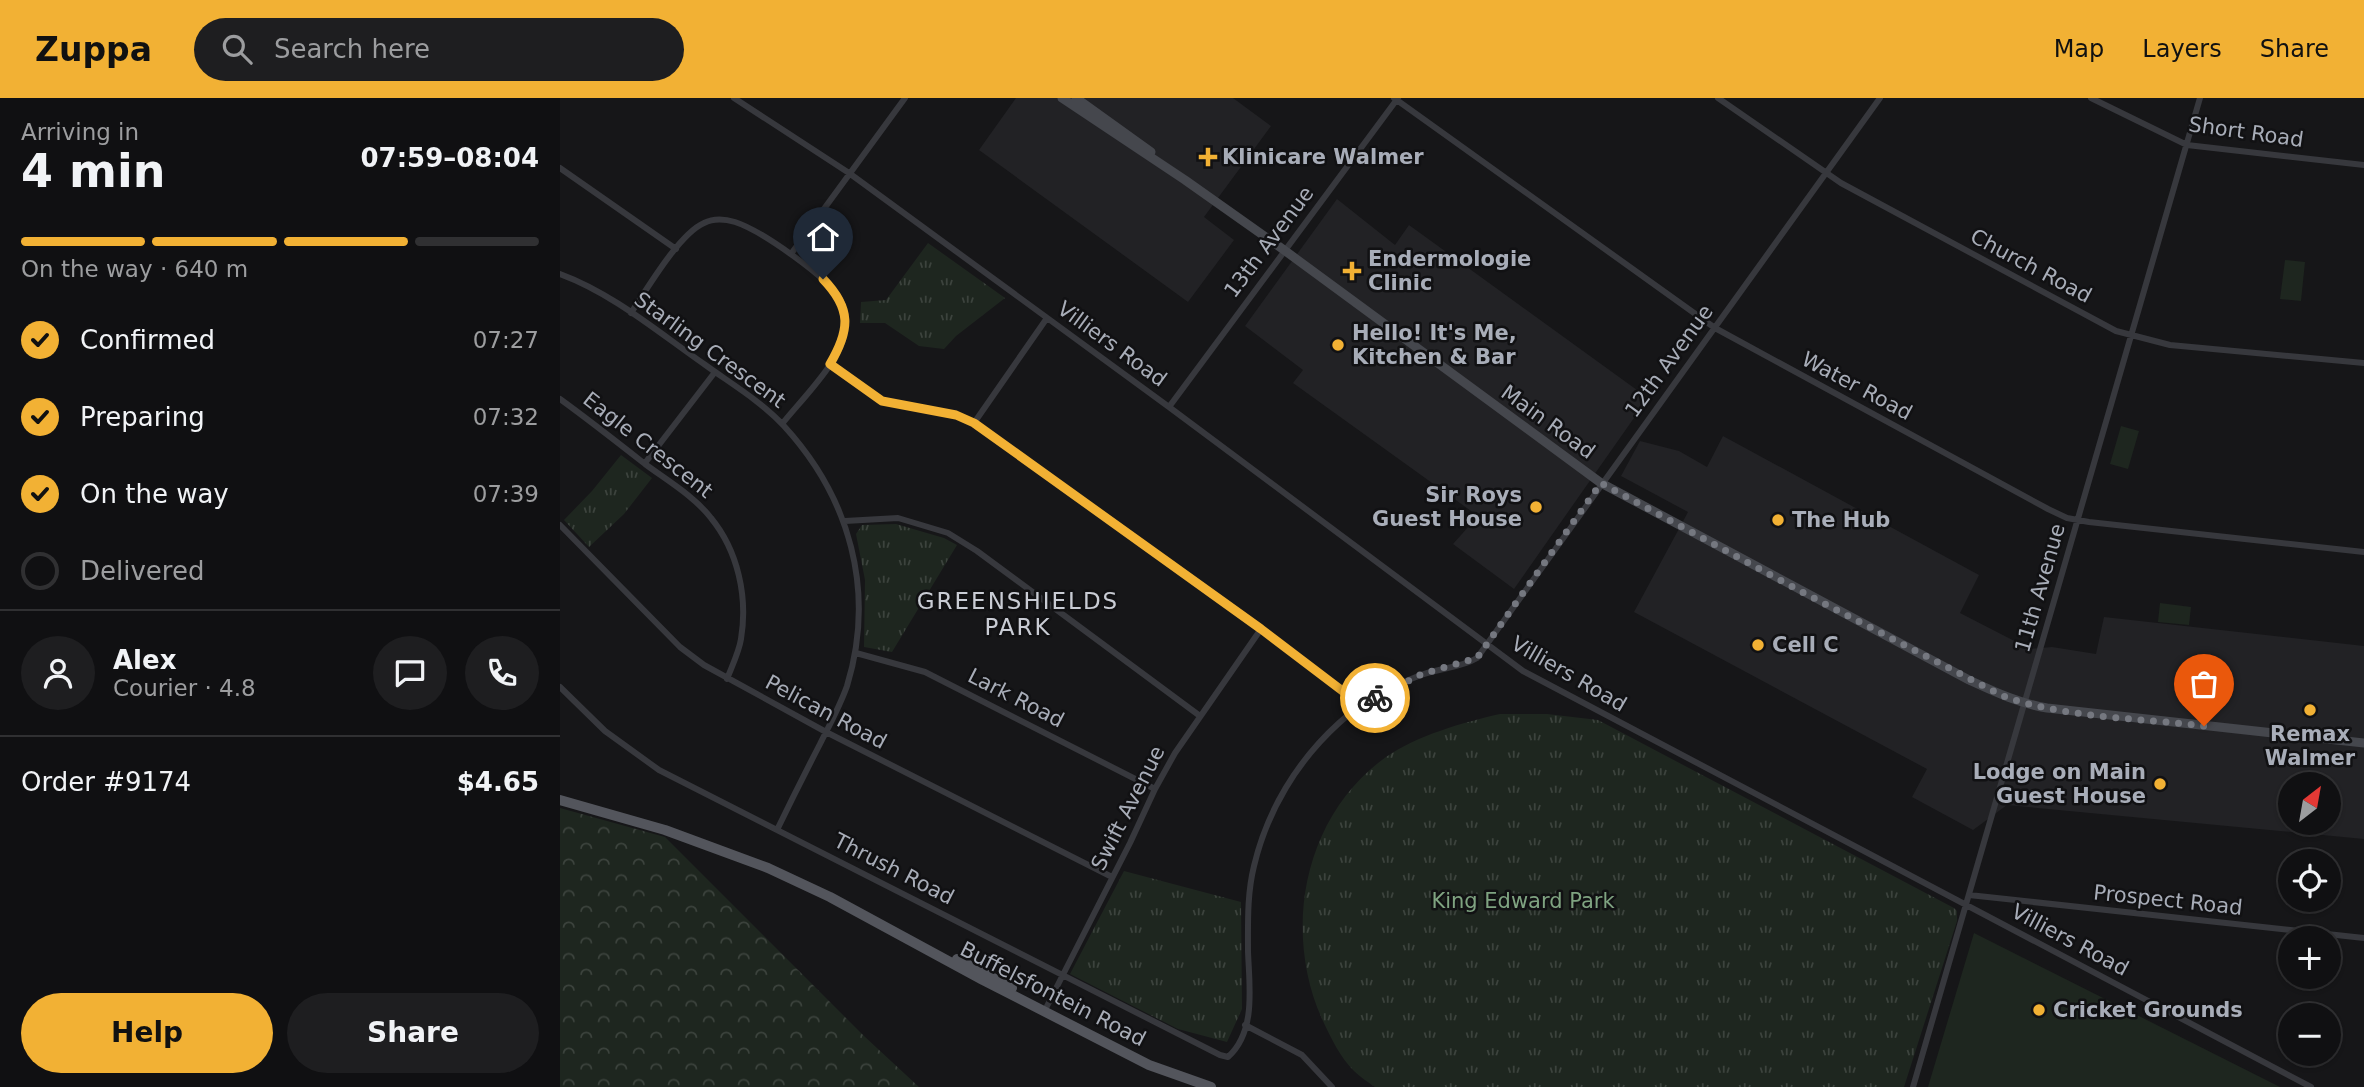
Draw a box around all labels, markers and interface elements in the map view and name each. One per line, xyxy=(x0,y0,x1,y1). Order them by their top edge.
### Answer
search box xyxy=(194,18,684,81)
text: Zuppa xyxy=(35,30,152,69)
icon: search xyxy=(218,30,256,68)
text: Search here xyxy=(274,34,430,64)
text: Map xyxy=(2054,35,2104,63)
text: Layers xyxy=(2142,35,2222,63)
text: Share xyxy=(2260,35,2329,63)
street label: Short Road xyxy=(2187,112,2305,152)
text: Arriving in xyxy=(21,119,139,145)
text: 07:59–08:04 xyxy=(360,143,539,173)
text: 4 min xyxy=(21,144,165,198)
place label: Klinicare Walmer xyxy=(1222,145,1424,169)
marker: Klinicare Walmer xyxy=(1200,149,1216,165)
street label: 13th Avenue xyxy=(1219,182,1319,302)
pin xyxy=(793,207,853,279)
icon: home xyxy=(804,218,842,256)
street label: Church Road xyxy=(1966,224,2096,308)
place label: Endermologie Clinic xyxy=(1368,247,1531,295)
text: On the way · 640 m xyxy=(21,256,248,282)
marker: Endermologie Clinic xyxy=(1342,261,1362,281)
street label: Starling Crescent xyxy=(630,287,790,413)
street label: Villiers Road xyxy=(1053,296,1171,392)
street label: 12th Avenue xyxy=(1620,300,1718,422)
icon: check xyxy=(21,321,59,359)
place label: Hello! It's Me, Kitchen & Bar xyxy=(1352,321,1517,369)
text: Confirmed xyxy=(80,325,215,355)
text: 07:27 xyxy=(473,327,539,353)
marker: Hello! It's Me, Kitchen & Bar xyxy=(1330,337,1346,353)
street label: Water Road xyxy=(1798,347,1916,425)
street label: Main Road xyxy=(1497,380,1599,464)
street label: Eagle Crescent xyxy=(579,387,717,503)
icon: check xyxy=(21,398,59,436)
text: Preparing xyxy=(80,402,205,432)
text: 07:32 xyxy=(473,404,539,430)
icon: check xyxy=(21,475,59,513)
text: On the way xyxy=(80,479,229,509)
text: 07:39 xyxy=(473,481,539,507)
place label: Sir Roys Guest House xyxy=(1372,483,1522,531)
marker: Sir Roys Guest House xyxy=(1528,499,1544,515)
place label: The Hub xyxy=(1792,508,1890,532)
marker: The Hub xyxy=(1770,512,1786,528)
street label: 11th Avenue xyxy=(2010,521,2070,655)
text: Delivered xyxy=(80,556,204,586)
district label: GREENSHIELDS PARK xyxy=(917,588,1119,640)
street label: Villiers Road xyxy=(1507,631,1631,717)
place label: Cell C xyxy=(1772,633,1839,657)
button: person xyxy=(21,636,95,710)
button: chat xyxy=(373,636,447,710)
button: phone xyxy=(465,636,539,710)
marker: Cell C xyxy=(1750,637,1766,653)
text: Alex xyxy=(113,645,176,675)
pin xyxy=(2174,654,2234,726)
courier xyxy=(1340,663,1410,733)
street label: Lark Road xyxy=(964,664,1068,732)
icon: bag xyxy=(2185,665,2223,703)
street label: Pelican Road xyxy=(761,670,891,754)
text: Courier · 4.8 xyxy=(113,675,256,701)
icon: bike xyxy=(1356,679,1394,717)
marker: Remax Walmer xyxy=(2302,702,2318,718)
place label: Remax Walmer xyxy=(2265,722,2356,770)
street label: Swift Avenue xyxy=(1086,742,1170,874)
place label: Lodge on Main Guest House xyxy=(1973,760,2146,808)
text: Order #9174 xyxy=(21,767,191,797)
text: $4.65 xyxy=(457,767,539,797)
north arrow xyxy=(2278,772,2342,835)
map controls xyxy=(2278,772,2341,1066)
marker: Lodge on Main Guest House xyxy=(2152,776,2168,792)
street label: Thrush Road xyxy=(829,828,958,910)
button: locate xyxy=(2278,849,2341,912)
street label: Prospect Road xyxy=(2092,880,2244,920)
park label: King Edward Park xyxy=(1431,889,1615,913)
street label: Villiers Road xyxy=(2007,899,2133,981)
button: + xyxy=(2278,926,2341,989)
street label: Buffelsfontein Road xyxy=(956,937,1150,1051)
button: Help xyxy=(21,993,273,1073)
button: Share xyxy=(287,993,539,1073)
place label: Cricket Grounds xyxy=(2053,998,2243,1022)
marker: Cricket Grounds xyxy=(2031,1002,2047,1018)
button: − xyxy=(2278,1003,2341,1066)

